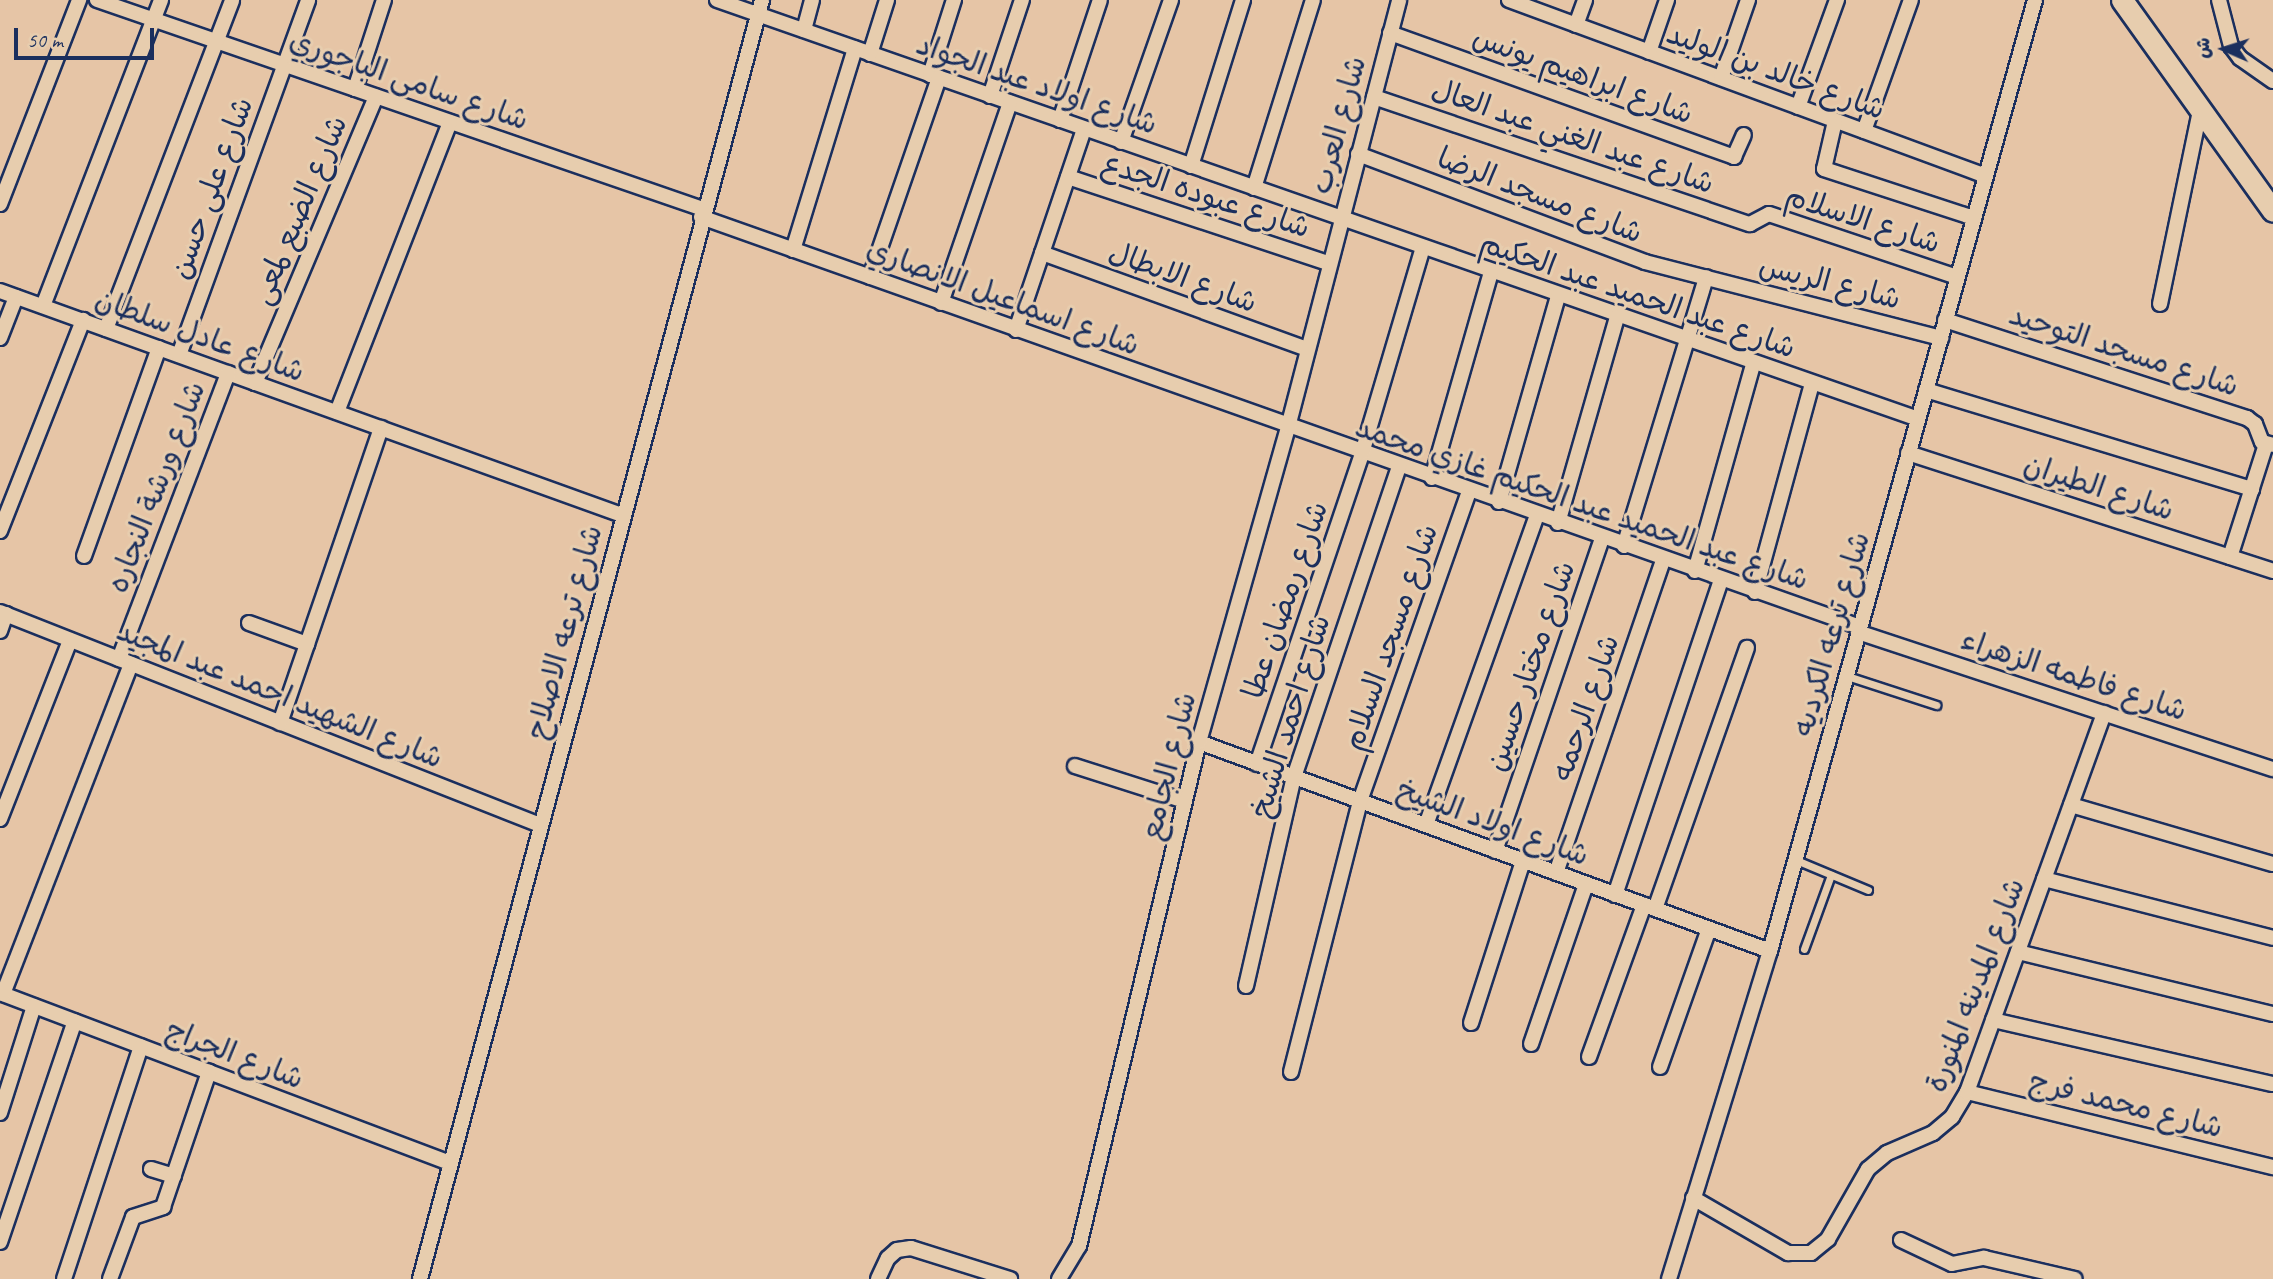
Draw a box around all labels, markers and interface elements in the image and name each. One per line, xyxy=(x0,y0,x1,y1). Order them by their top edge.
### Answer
scale bar xyxy=(18,14,158,58)
north arrow xyxy=(2189,14,2259,84)
street label: شارع خالد بن الوليد xyxy=(1662,15,1890,127)
street label: شارع ابراهيم يونس xyxy=(1468,18,1698,132)
street label: شارع سامى الباجوري xyxy=(285,22,533,138)
street label: شارع اولاد عبد الجواد xyxy=(912,26,1162,142)
text: 50 m xyxy=(27,27,63,53)
text: ش xyxy=(2190,37,2216,59)
street label: شارع العرب xyxy=(1302,52,1374,198)
street label: شارع عبد الغني عبد العال xyxy=(1427,71,1719,201)
street label: شارع على حسن xyxy=(161,92,261,284)
street label: شارع الضبع لمعى xyxy=(243,110,355,310)
street label: شارع مسجد الرضا xyxy=(1432,139,1648,251)
street label: شارع عبوده الجدع xyxy=(1097,144,1315,246)
street label: شارع الاسلام xyxy=(1781,177,1945,261)
street label: شارع عبد الحميد عبد الحكيم xyxy=(1476,224,1800,366)
street label: شارع اسماعيل الانصاري xyxy=(862,231,1144,363)
street label: شارع الابطال xyxy=(1104,234,1262,320)
street label: شارع الريس xyxy=(1756,247,1904,317)
street label: شارع عادل سلطان xyxy=(90,280,310,390)
street label: شارع مسجد التوحيد xyxy=(2005,296,2243,404)
street label: شارع ورشة النجاره xyxy=(99,376,213,598)
street label: شارع عبد الحميد عبد الحكيم غازي محمد xyxy=(1351,408,1813,598)
street label: شارع الطيران xyxy=(2019,446,2179,528)
street label: شارع رمضان عطا xyxy=(1234,497,1336,703)
street label: شارع مسجد السلام xyxy=(1334,519,1446,755)
street label: شارع ترعه الاصلاح xyxy=(518,521,610,743)
street label: شارع ترعه الكرديه xyxy=(1785,528,1877,740)
street label: شارع مختار حسين xyxy=(1477,556,1583,776)
street label: شارع احمد الشيخ xyxy=(1242,610,1338,822)
street label: شارع الشهيد احمد عبد المجيد xyxy=(112,612,448,776)
street label: شارع فاطمه الزهراء xyxy=(1957,622,2191,728)
street label: شارع الرحمه xyxy=(1543,630,1627,786)
street label: شارع الجامع xyxy=(1132,688,1204,844)
street label: شارع اولاد الشيخ xyxy=(1392,771,1594,873)
street label: شارع المدينه المنورة xyxy=(1918,873,2032,1097)
street label: شارع الجراج xyxy=(161,1011,309,1097)
street label: شارع محمد فرج xyxy=(2026,1063,2226,1145)

